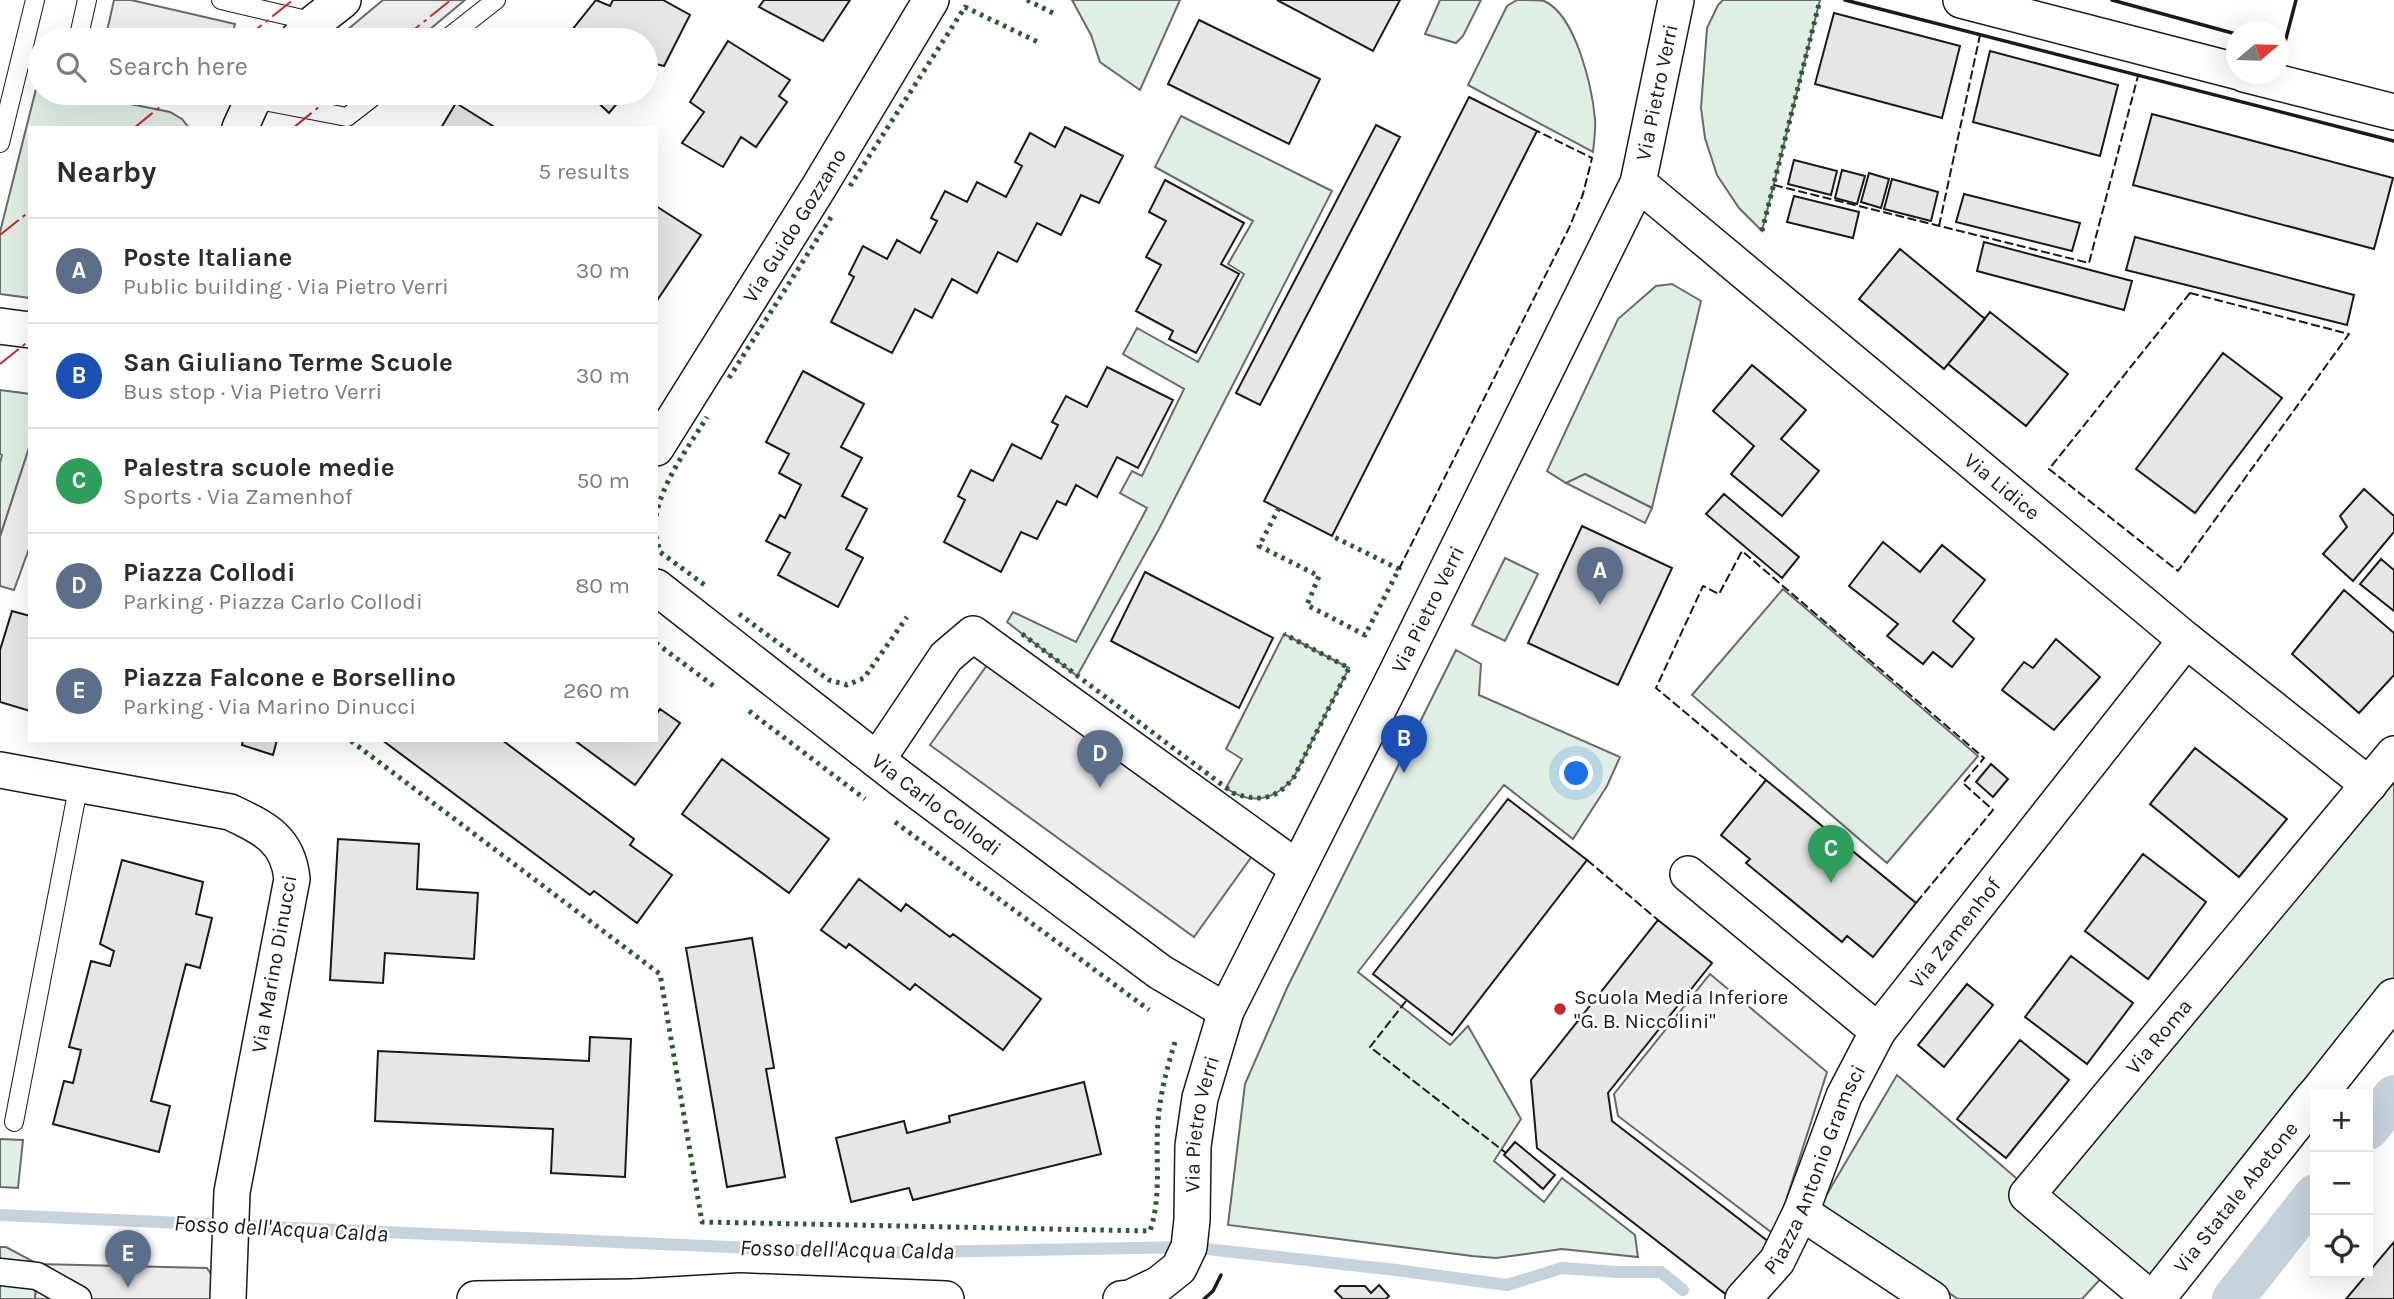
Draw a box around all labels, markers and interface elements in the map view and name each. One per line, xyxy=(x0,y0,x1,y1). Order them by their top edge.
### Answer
north arrow xyxy=(2226,21,2289,84)
street label: Via Pietro Verri xyxy=(1631,22,1683,163)
search box xyxy=(28,28,658,105)
icon: search xyxy=(52,48,90,86)
text: Search here xyxy=(108,51,248,82)
street label: Via Guido Gozzano xyxy=(738,144,851,307)
text: Nearby xyxy=(56,154,156,190)
text: 5 results xyxy=(538,158,630,185)
text: Poste Italiane xyxy=(123,242,292,273)
text: A xyxy=(72,257,86,284)
text: 30 m xyxy=(576,257,630,284)
text: Public building · Via Pietro Verri xyxy=(123,273,449,300)
text: San Giuliano Terme Scuole xyxy=(123,347,453,378)
text: B xyxy=(72,362,86,389)
text: 30 m xyxy=(576,362,630,389)
text: Bus stop · Via Pietro Verri xyxy=(123,378,382,405)
street label: Via Lidice xyxy=(1959,448,2045,525)
text: Palestra scuole medie xyxy=(123,452,394,483)
text: C xyxy=(72,467,86,494)
text: 50 m xyxy=(576,467,630,494)
text: Sports · Via Zamenhof xyxy=(123,483,353,510)
street label: Via Pietro Verri xyxy=(1386,542,1469,677)
pin: A xyxy=(1577,547,1623,605)
text: Piazza Collodi xyxy=(123,557,296,588)
text: D xyxy=(71,572,87,599)
text: 80 m xyxy=(575,572,630,599)
text: Parking · Piazza Carlo Collodi xyxy=(123,588,423,615)
text: Piazza Falcone e Borsellino xyxy=(123,662,456,693)
text: E xyxy=(72,677,86,704)
text: 260 m xyxy=(563,677,630,704)
text: Parking · Via Marino Dinucci xyxy=(123,693,416,720)
pin: B xyxy=(1381,715,1427,773)
pin: D xyxy=(1077,730,1123,788)
street label: Via Carlo Collodi xyxy=(867,748,1006,861)
your location xyxy=(1559,756,1593,790)
pin: C xyxy=(1808,825,1854,883)
street label: Via Marino Dinucci xyxy=(247,873,301,1055)
street label: Via Zamenhof xyxy=(1904,873,2006,993)
place label: Scuola Media Inferiore "G. B. Niccolini" xyxy=(1574,985,1788,1033)
street label: Via Roma xyxy=(2121,994,2197,1079)
marker: Scuola Media Inferiore "G. B. Niccolini" xyxy=(1552,1001,1568,1017)
street label: Via Pietro Verri xyxy=(1180,1053,1224,1193)
street label: Piazza Antonio Gramsci xyxy=(1759,1061,1870,1279)
map controls xyxy=(2310,1089,2373,1278)
button: + xyxy=(2310,1089,2373,1152)
street label: Via Statale Abetone xyxy=(2169,1117,2303,1278)
button: − xyxy=(2310,1152,2373,1215)
water label: Fosso dell'Acqua Calda xyxy=(173,1209,389,1248)
button: locate xyxy=(2310,1215,2373,1278)
pin: E xyxy=(105,1230,151,1288)
water label: Fosso dell'Acqua Calda xyxy=(739,1234,954,1265)

